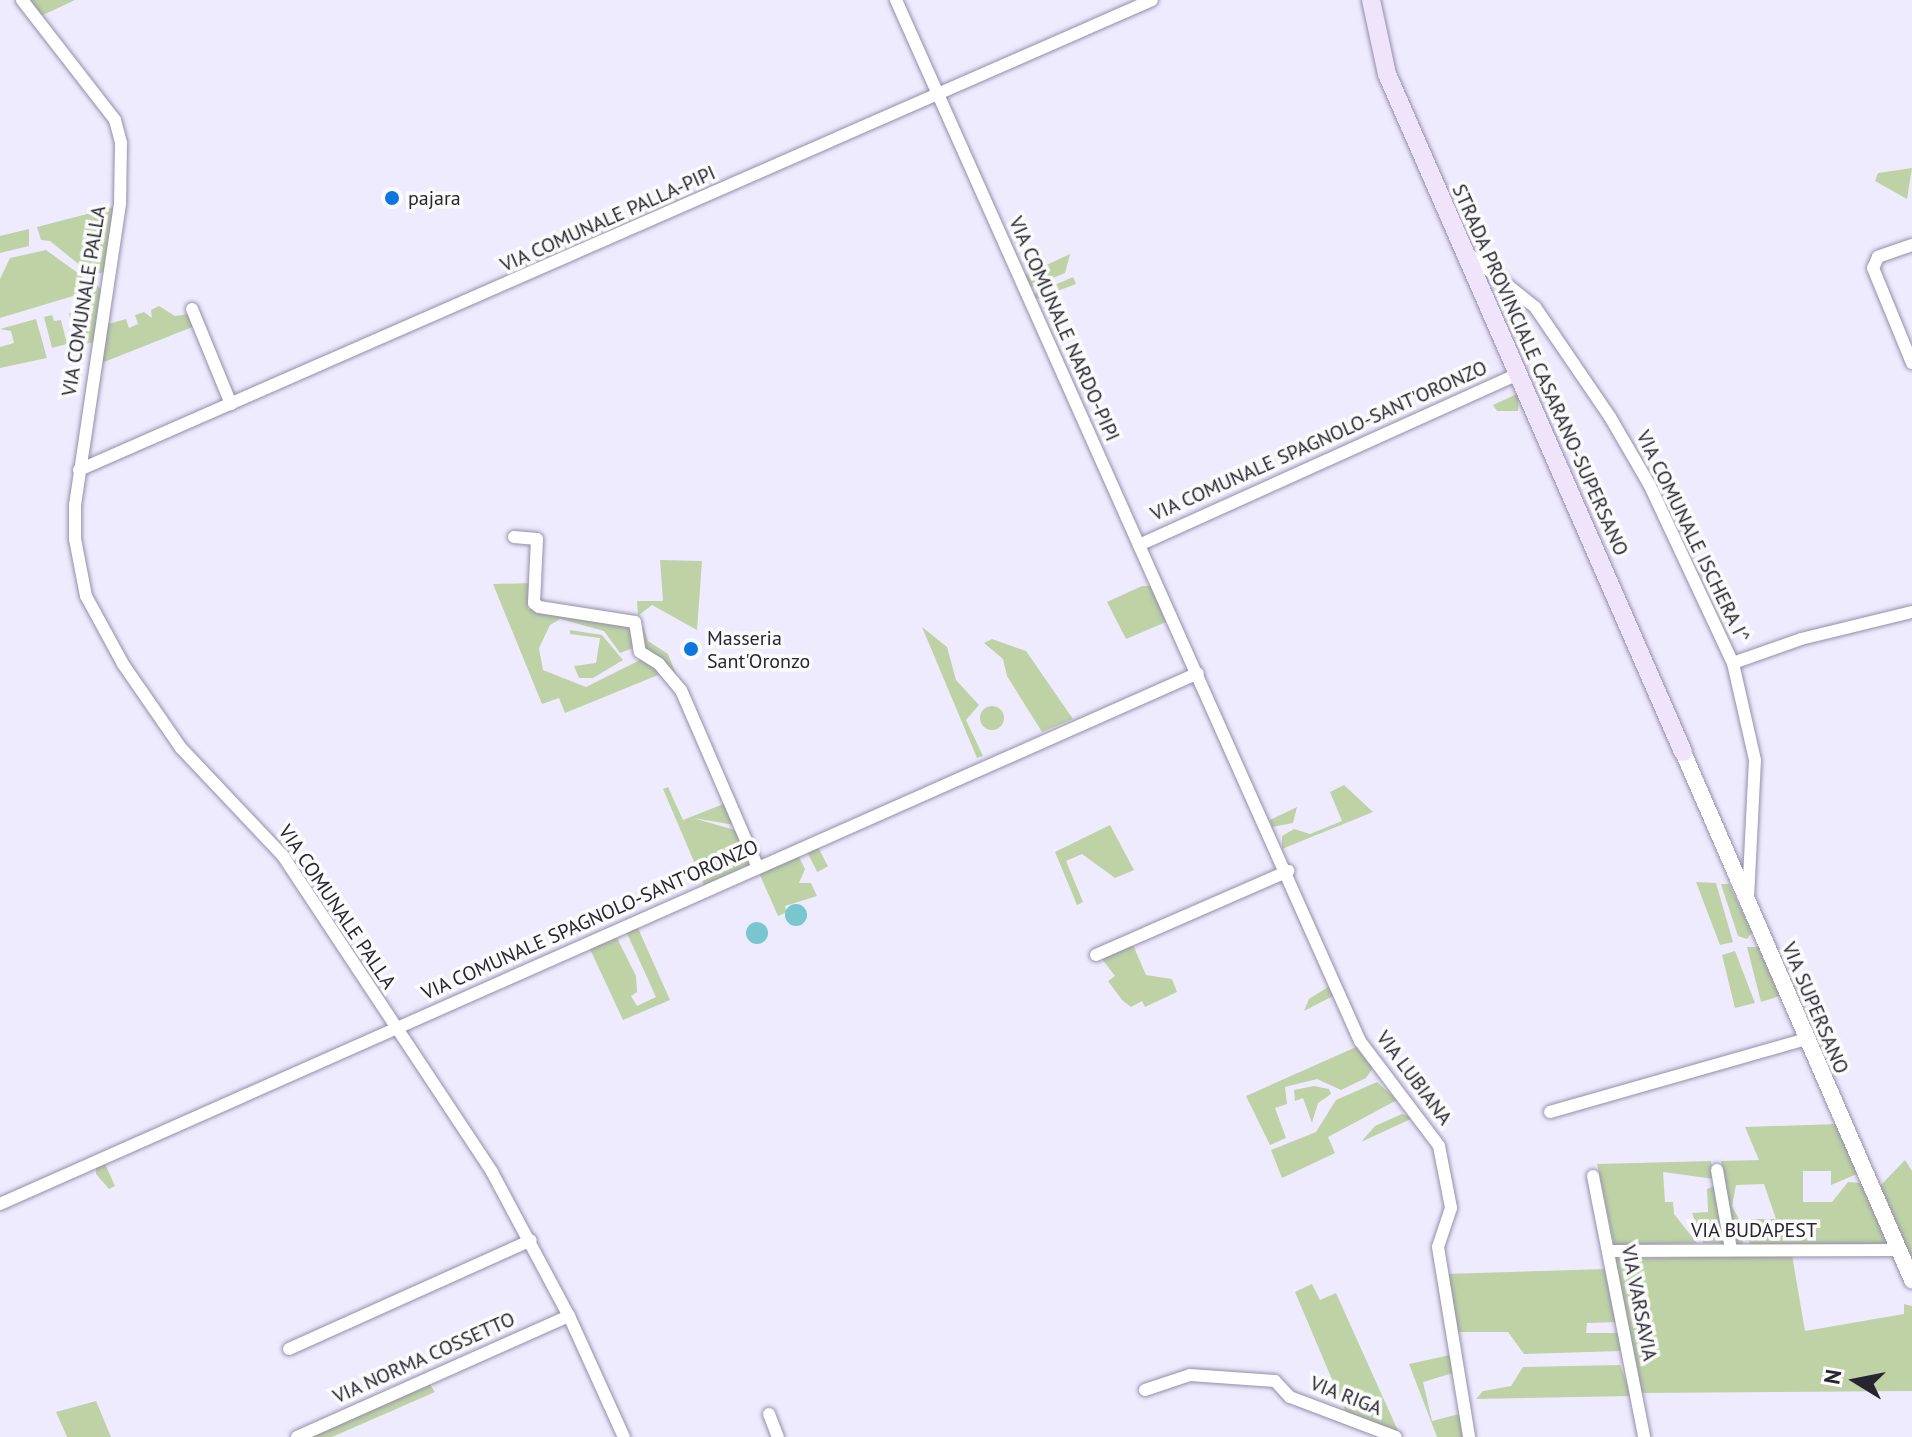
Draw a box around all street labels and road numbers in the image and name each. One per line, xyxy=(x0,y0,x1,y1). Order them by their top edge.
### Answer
street label: VIA COMUNALE PALLA-PIPI xyxy=(496,161,720,277)
street label: STRADA PROVINCIALE CASARANO-SUPERSANO xyxy=(1447,180,1633,560)
street label: VIA COMUNALE PALLA xyxy=(57,204,111,398)
street label: VIA COMUNALE NARDO-PIPI xyxy=(1003,213,1125,445)
street label: VIA COMUNALE SPAGNOLO-SANT'ORONZO xyxy=(1147,355,1491,527)
street label: VIA COMUNALE ISCHERA I^ xyxy=(1631,426,1755,648)
street label: VIA COMUNALE PALLA xyxy=(273,820,401,994)
street label: VIA COMUNALE SPAGNOLO-SANT'ORONZO xyxy=(418,834,762,1006)
street label: VIA SUPERSANO xyxy=(1776,938,1854,1078)
street label: VIA LUBIANA xyxy=(1371,1026,1457,1130)
street label: VIA BUDAPEST xyxy=(1691,1218,1817,1242)
street label: VIA VARSAVIA xyxy=(1616,1243,1662,1363)
street label: VIA NORMA COSSETTO xyxy=(329,1307,519,1409)
street label: VIA RIGA xyxy=(1306,1371,1386,1421)

